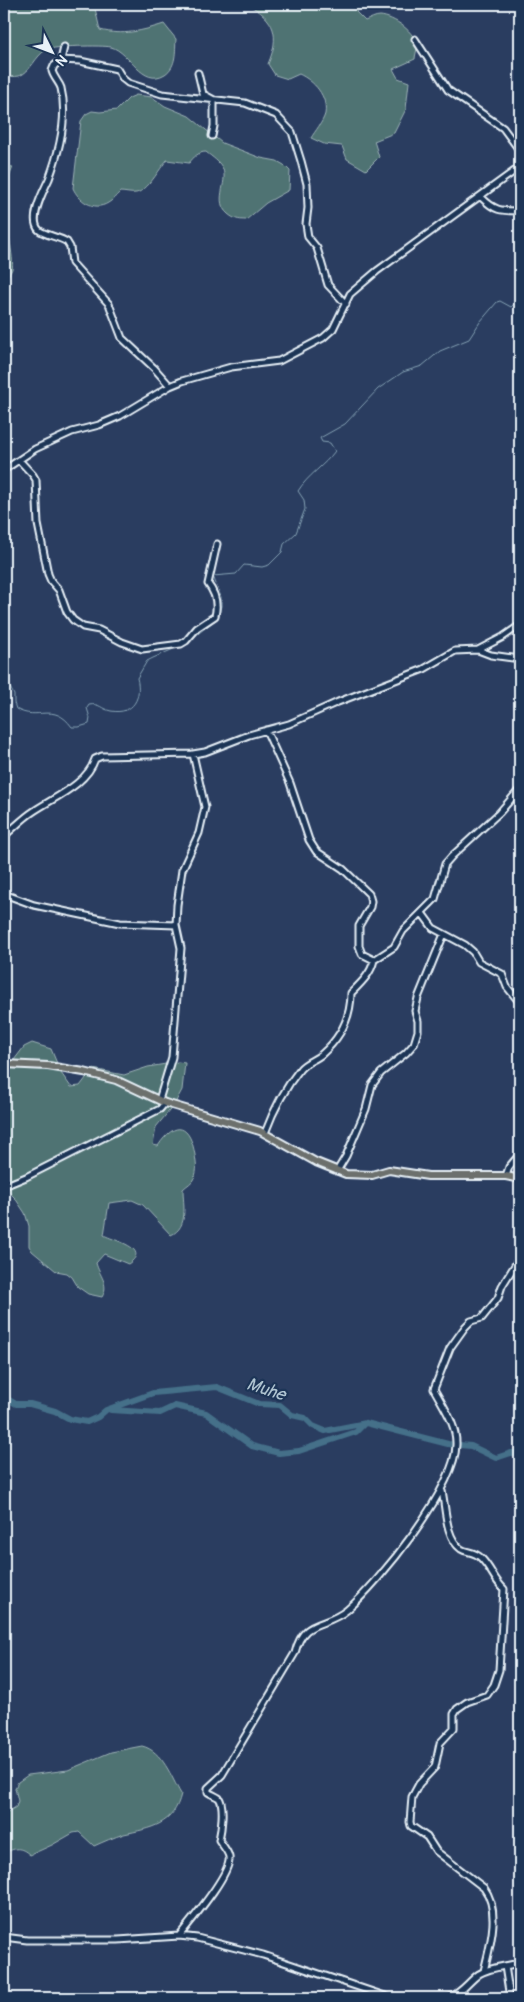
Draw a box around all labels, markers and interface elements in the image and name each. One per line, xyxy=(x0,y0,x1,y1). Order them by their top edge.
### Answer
north arrow xyxy=(28,28,78,78)
text: N xyxy=(52,51,71,70)
water label: Muhe xyxy=(244,1372,290,1407)

